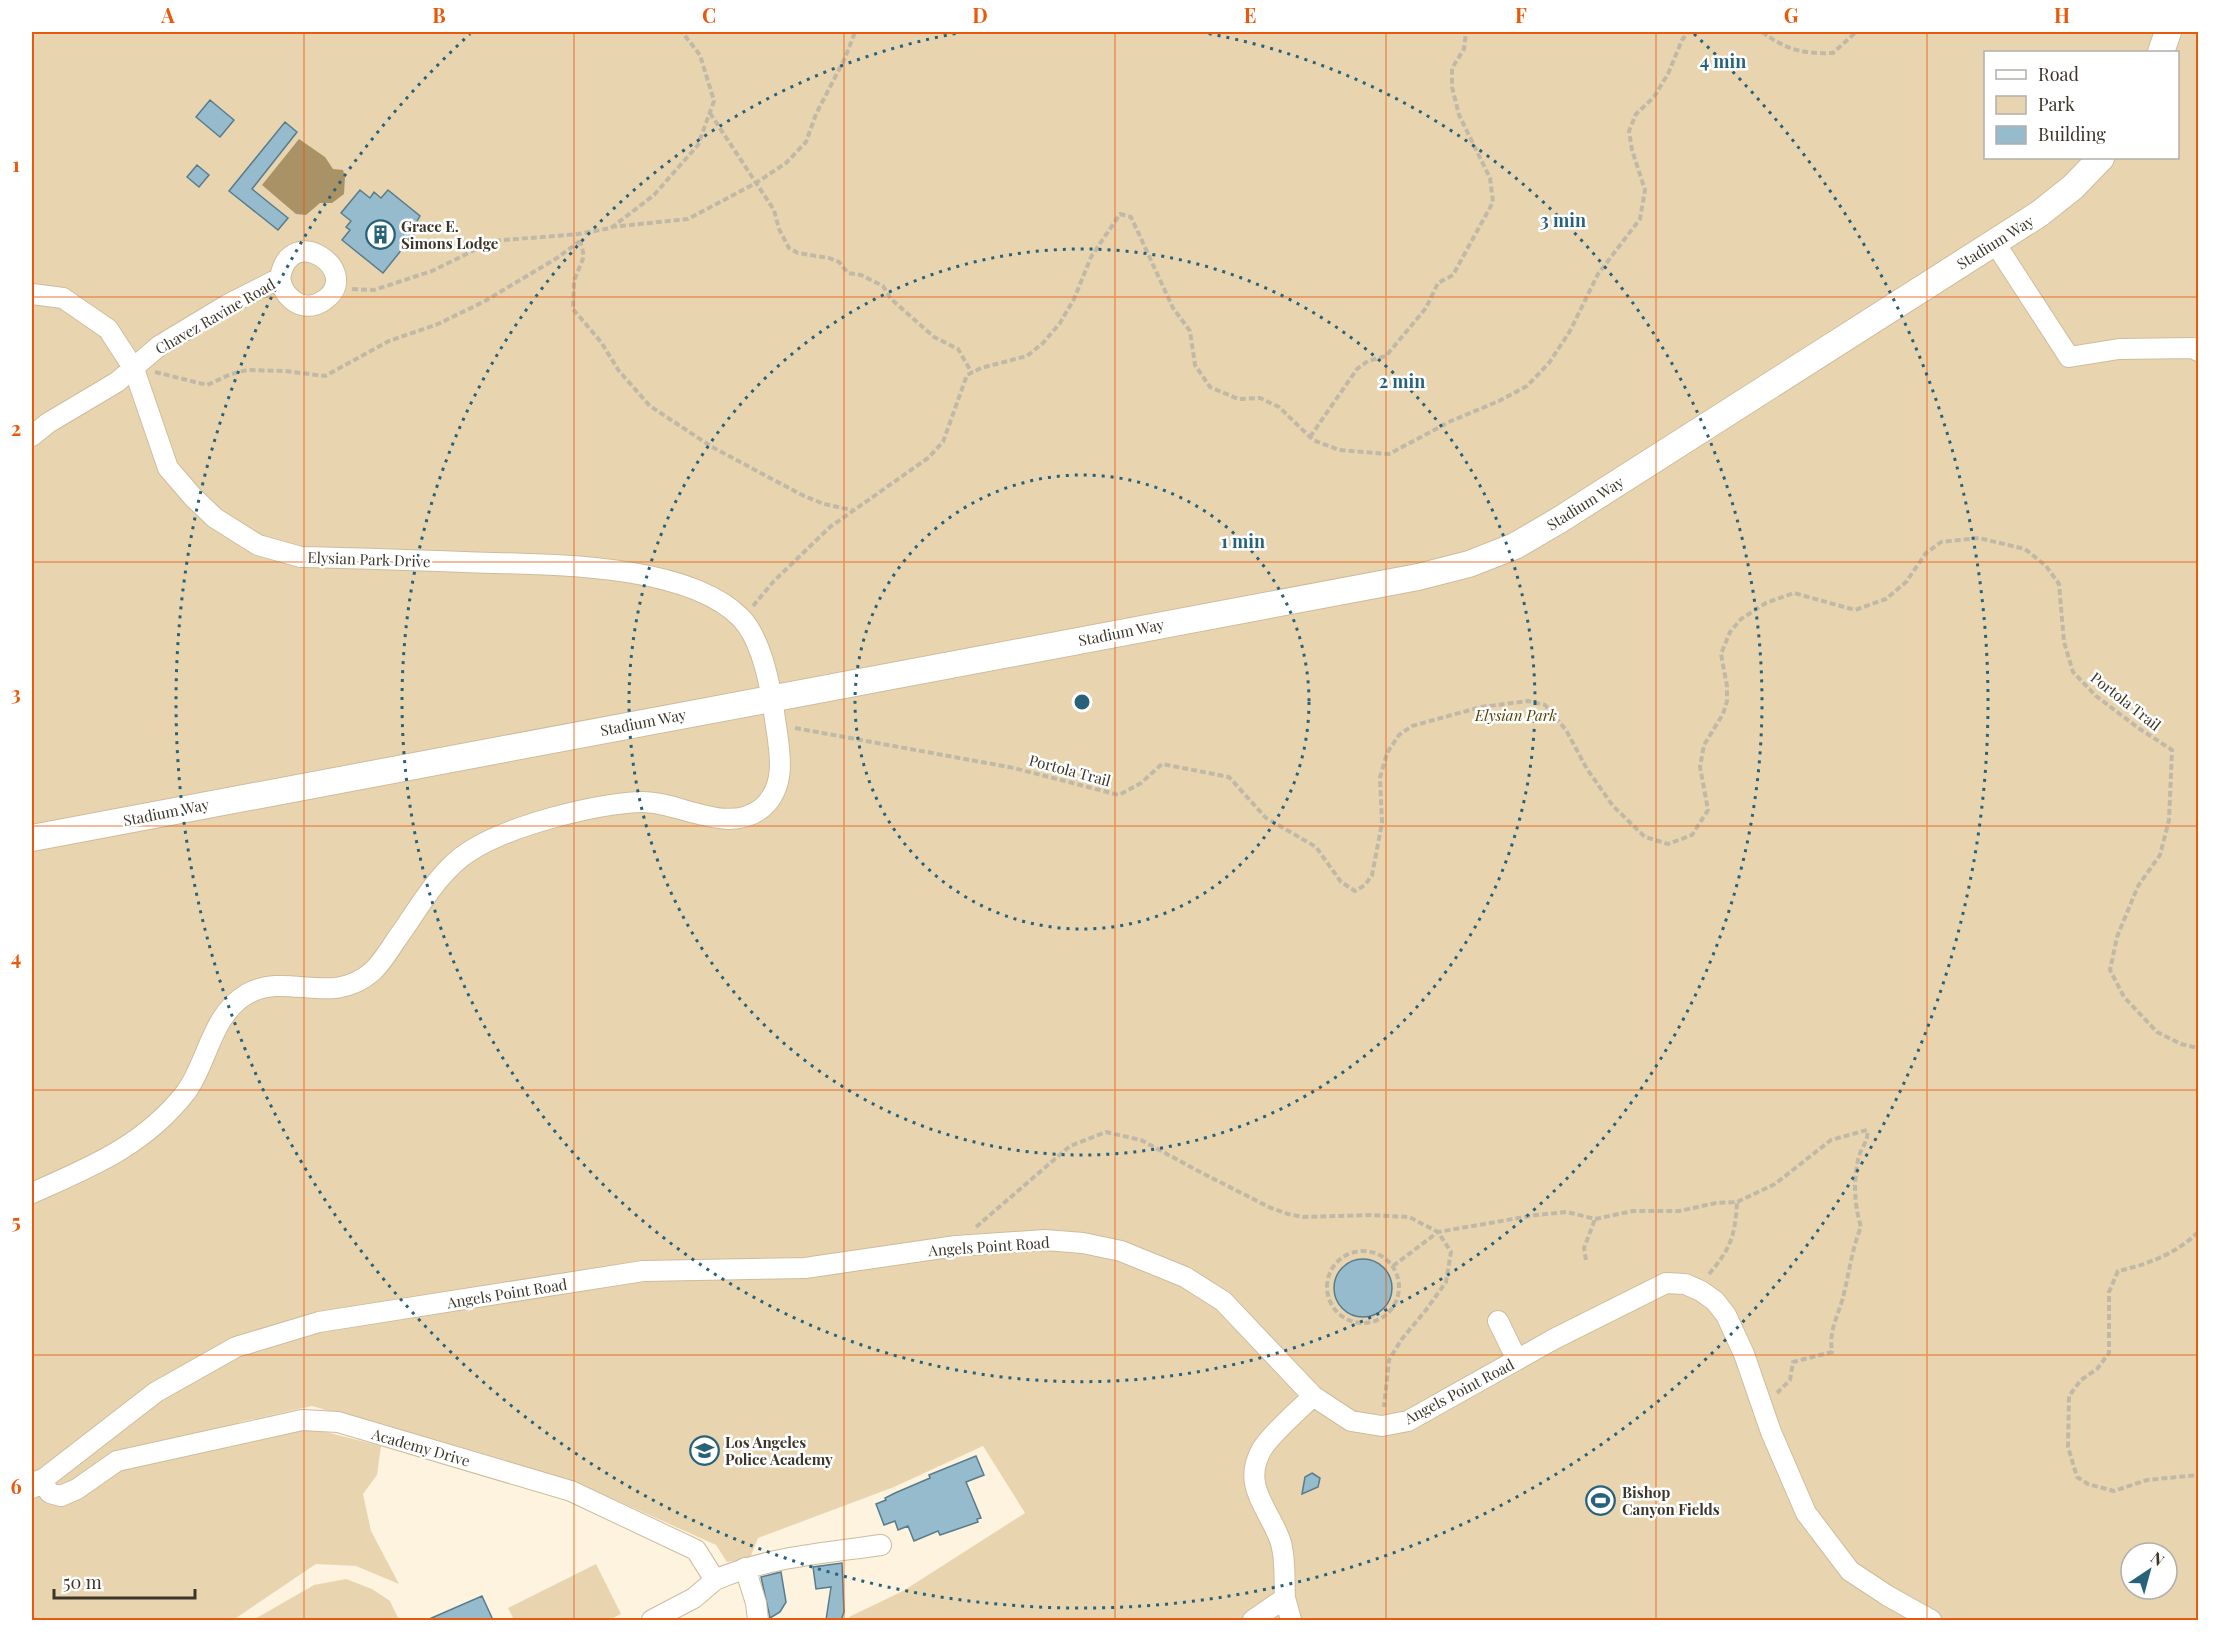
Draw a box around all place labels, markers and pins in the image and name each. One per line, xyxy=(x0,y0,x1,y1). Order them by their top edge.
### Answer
place label: Grace E. Simons Lodge xyxy=(401,216,499,253)
building icon: Grace E. Simons Lodge xyxy=(364,219,396,251)
centre of rings xyxy=(1072,692,1092,712)
place label: Los Angeles Police Academy xyxy=(725,1432,833,1469)
school or university icon: Los Angeles Police Academy xyxy=(688,1435,720,1467)
place label: Bishop Canyon Fields xyxy=(1622,1482,1720,1519)
sports icon: Bishop Canyon Fields xyxy=(1585,1485,1617,1517)

